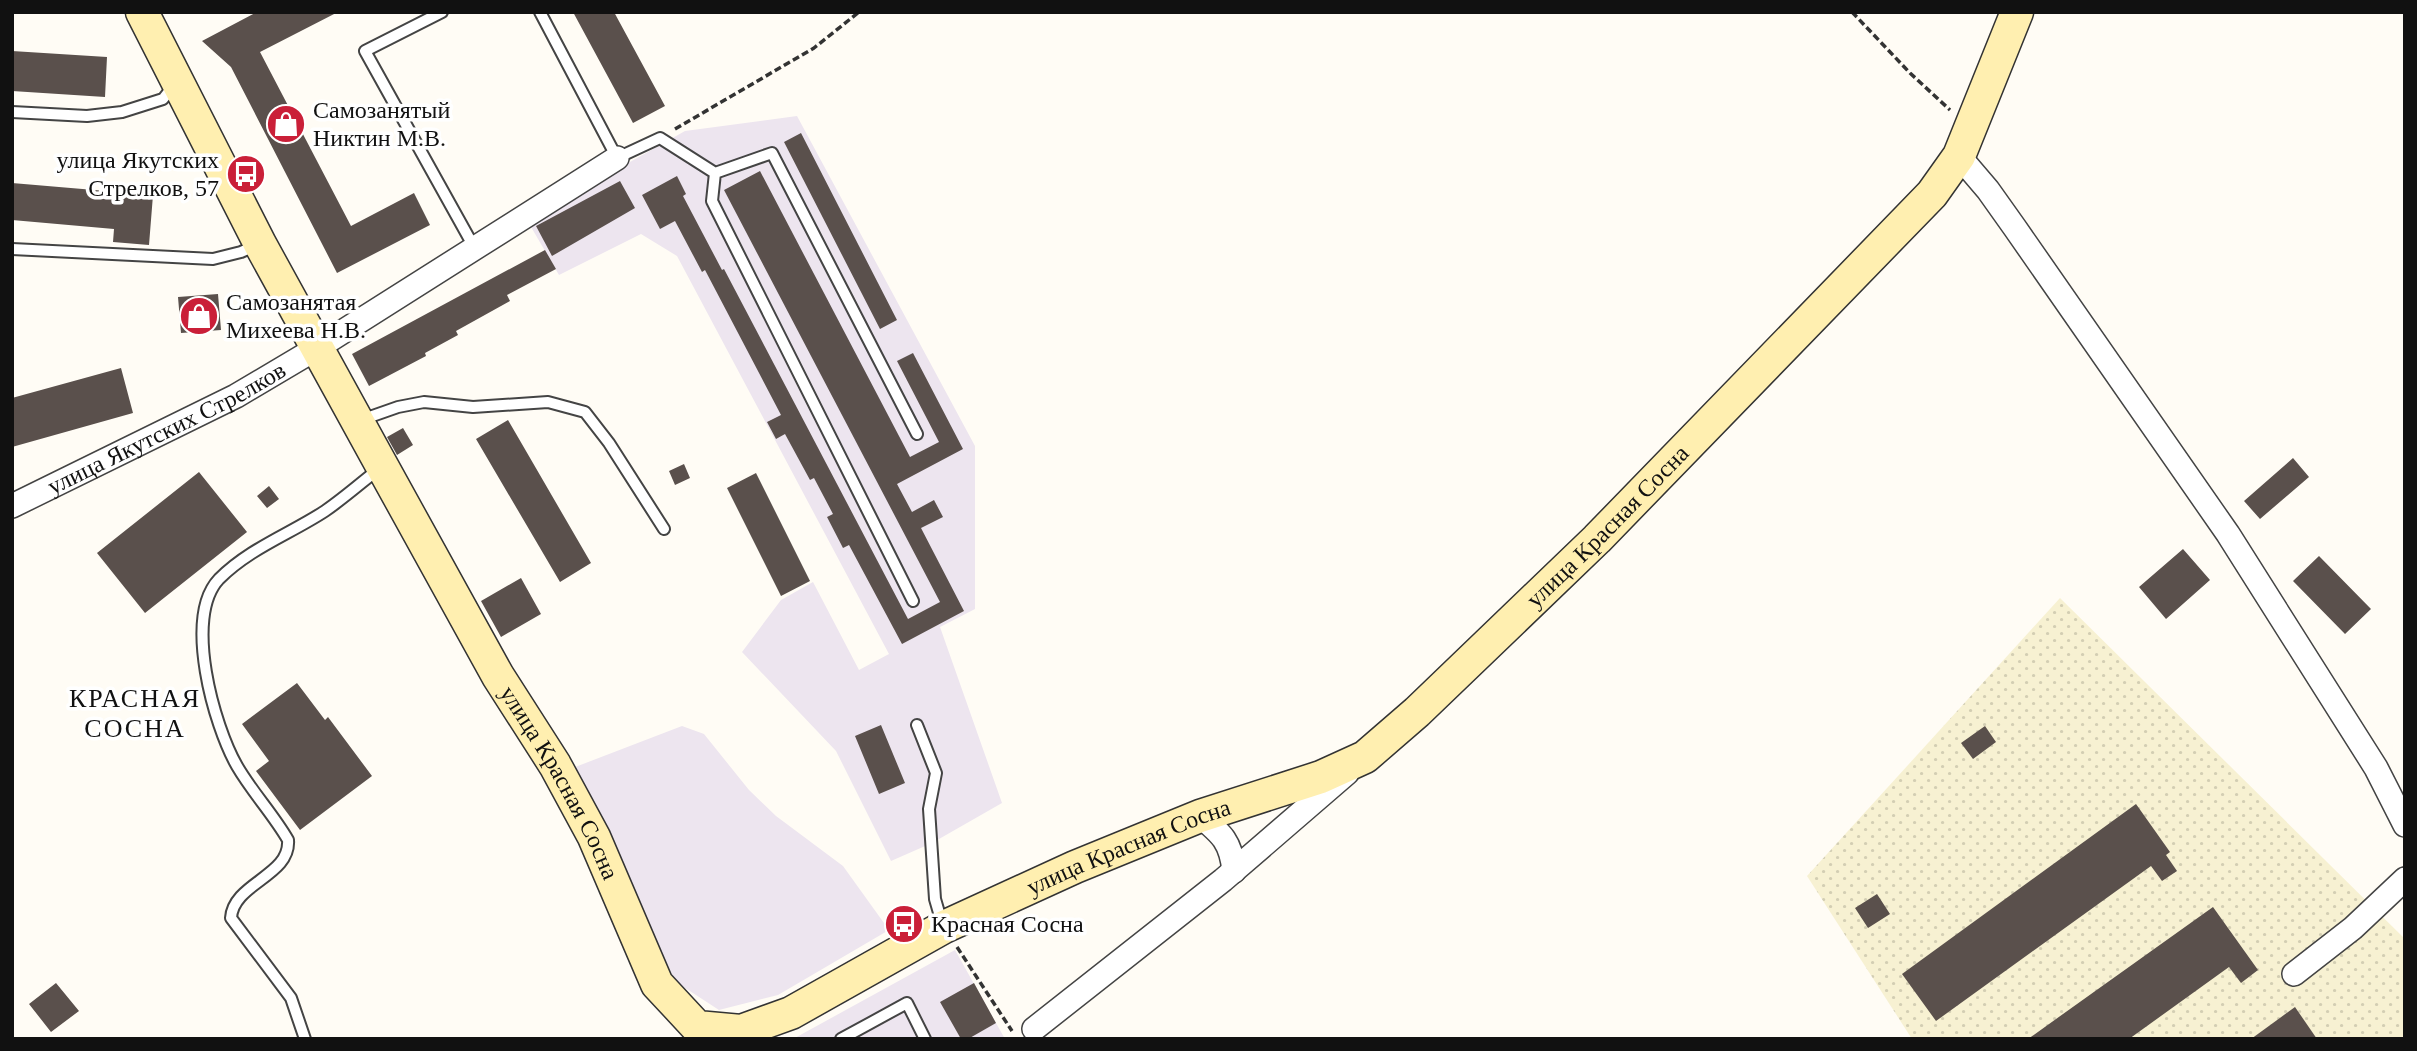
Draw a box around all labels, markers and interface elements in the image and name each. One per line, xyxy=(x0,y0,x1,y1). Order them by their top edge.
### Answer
place label: Самозанятый Никтин М.В. xyxy=(313,97,450,151)
shop icon: Самозанятый Никтин М.В. xyxy=(265,103,307,145)
place label: улица Якутских Стрелков, 57 xyxy=(56,147,219,201)
bus stop icon: улица Якутских Стрелков, 57 xyxy=(225,153,267,195)
place label: Самозанятая Михеева Н.В. xyxy=(226,289,366,343)
shop icon: Самозанятая Михеева Н.В. xyxy=(178,295,220,337)
street label: улица Якутских Стрелков xyxy=(43,357,290,499)
street label: улица Красная Сосна xyxy=(1521,440,1694,612)
street label: улица Красная Сосна xyxy=(495,681,624,884)
district label: КРАСНАЯ СОСНА xyxy=(69,684,201,743)
street label: улица Красная Сосна xyxy=(1023,794,1234,900)
bus stop icon: Красная Сосна xyxy=(883,903,925,945)
place label: Красная Сосна xyxy=(931,911,1084,937)

